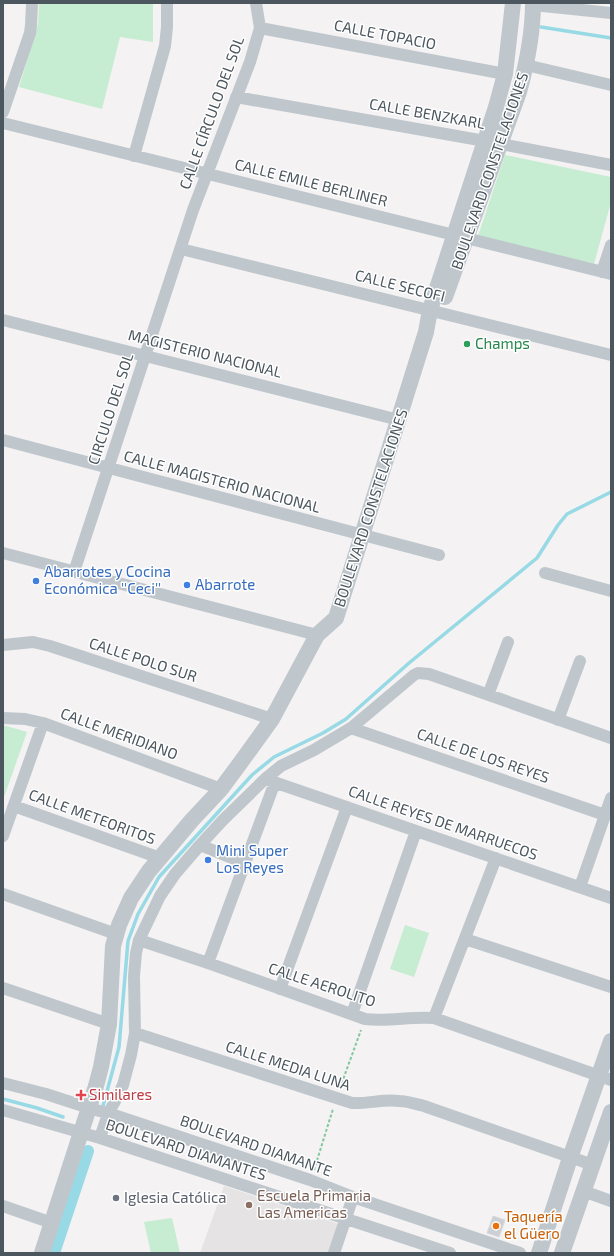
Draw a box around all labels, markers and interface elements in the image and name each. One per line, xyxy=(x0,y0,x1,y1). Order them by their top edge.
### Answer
street label: CALLE TOPACIO xyxy=(333,15,438,53)
street label: CALLE CÍRCULO DEL SOL xyxy=(175,33,247,192)
street label: BOULEVARD CONSTELACIONES xyxy=(447,70,531,272)
street label: CALLE BENZKARL xyxy=(368,94,487,132)
street label: CALLE EMILE BERLINER xyxy=(233,154,390,210)
street label: CALLE SECOFI xyxy=(353,265,447,305)
street label: MAGISTERIO NACIONAL xyxy=(126,325,284,381)
place label: Champs xyxy=(475,334,530,352)
marker: Champs xyxy=(462,339,472,349)
street label: CIRCULO DEL SOL xyxy=(84,350,137,467)
street label: BOULEVARD CONSTELACIONES xyxy=(329,406,411,609)
street label: CALLE MAGISTERIO NACIONAL xyxy=(122,446,323,516)
place label: Abarrotes y Cocina Económica ''Ceci'' xyxy=(44,562,171,597)
place label: Abarrote xyxy=(195,575,255,593)
marker: Abarrotes y Cocina Económica ''Ceci'' xyxy=(31,576,41,586)
marker: Abarrote xyxy=(182,580,192,590)
street label: CALLE POLO SUR xyxy=(87,633,200,685)
street label: CALLE MERIDIANO xyxy=(58,703,181,763)
street label: CALLE DE LOS REYES xyxy=(415,724,552,786)
street label: CALLE REYES DE MARRUECOS xyxy=(346,781,540,863)
street label: CALLE METEORITOS xyxy=(26,785,158,847)
place label: Mini Super Los Reyes xyxy=(216,841,288,876)
marker: Mini Super Los Reyes xyxy=(203,855,213,865)
street label: CALLE AEROLITO xyxy=(266,958,378,1010)
street label: CALLE MEDIA LUNA xyxy=(224,1036,354,1094)
place label: Similares xyxy=(89,1085,152,1103)
marker: Similares xyxy=(76,1090,86,1100)
street label: BOULEVARD DIAMANTE xyxy=(178,1111,335,1180)
street label: BOULEVARD DIAMANTES xyxy=(104,1115,269,1184)
place label: Escuela Primaria Las Americas xyxy=(257,1186,371,1221)
place label: Iglesia Católica xyxy=(124,1188,227,1206)
marker: Iglesia Católica xyxy=(111,1193,121,1203)
marker: Escuela Primaria Las Americas xyxy=(244,1200,254,1210)
place label: Taquería el Güero xyxy=(504,1207,563,1242)
marker: Taquería el Güero xyxy=(491,1221,501,1231)

